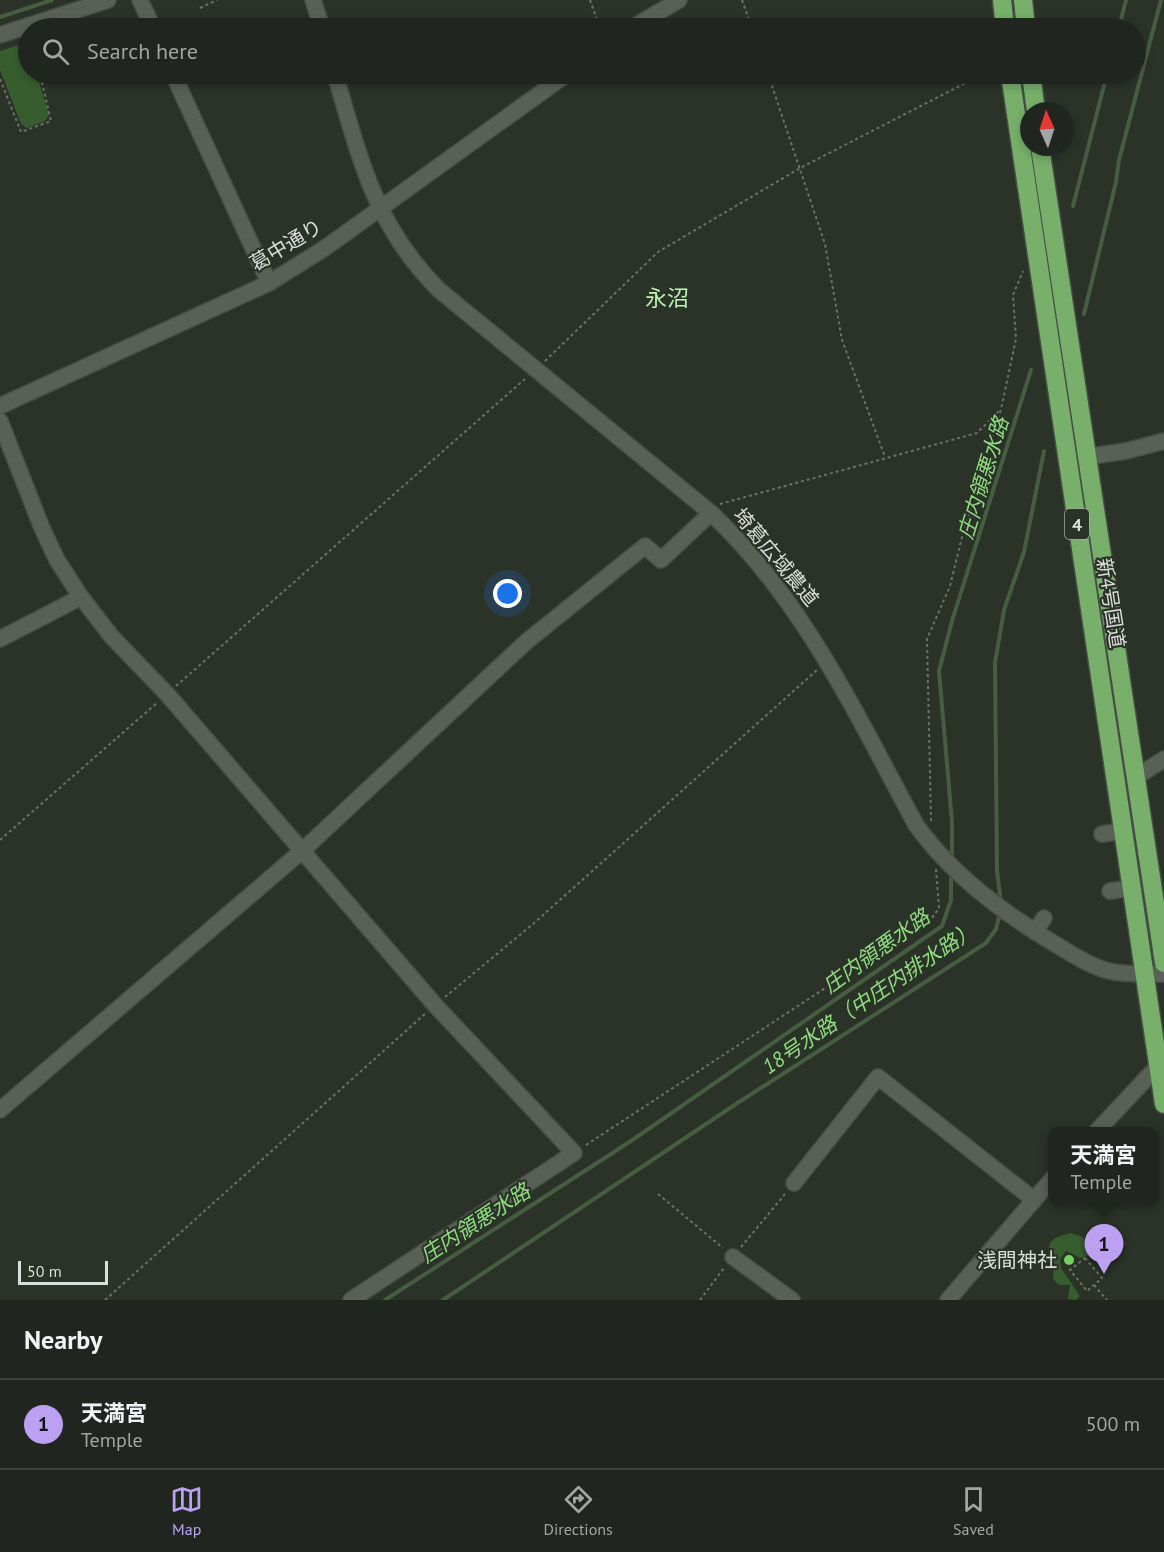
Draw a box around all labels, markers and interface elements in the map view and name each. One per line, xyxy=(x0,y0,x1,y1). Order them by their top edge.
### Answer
search box xyxy=(18,18,1146,84)
icon: search xyxy=(39,35,72,68)
text: Search here xyxy=(87,37,198,65)
north arrow xyxy=(1020,102,1074,156)
street label: 葛中通り xyxy=(245,213,327,277)
district label: 永沼 xyxy=(645,284,689,312)
water label: 庄内領悪水路 xyxy=(952,412,1015,542)
street label: 埼葛広域農道 xyxy=(727,503,825,611)
road number: 4 xyxy=(1065,509,1089,539)
street label: 新4号国道 xyxy=(1091,556,1131,650)
your location xyxy=(493,579,522,608)
water label: 庄内領悪水路 xyxy=(817,902,937,999)
water label: 18号水路（中庄内排水路） xyxy=(757,916,981,1080)
popup xyxy=(1048,1127,1159,1205)
text: 天満宮 xyxy=(1070,1141,1137,1169)
text: Temple xyxy=(1070,1169,1132,1195)
water label: 庄内領悪水路 xyxy=(415,1176,537,1269)
pin: 1 xyxy=(1084,1224,1124,1274)
place label: 浅間神社 xyxy=(977,1247,1057,1273)
marker: 浅間神社 xyxy=(1062,1253,1076,1267)
scale bar xyxy=(18,1258,108,1286)
text: 50 m xyxy=(27,1261,62,1281)
text: Nearby xyxy=(24,1323,102,1356)
text: 天満宮 xyxy=(81,1399,147,1427)
text: 1 xyxy=(38,1411,49,1437)
text: 500 m xyxy=(1086,1411,1140,1437)
text: Temple xyxy=(81,1427,143,1453)
tab: Map xyxy=(170,1483,203,1539)
tab: Directions xyxy=(544,1483,613,1539)
tab: Saved xyxy=(953,1483,994,1539)

